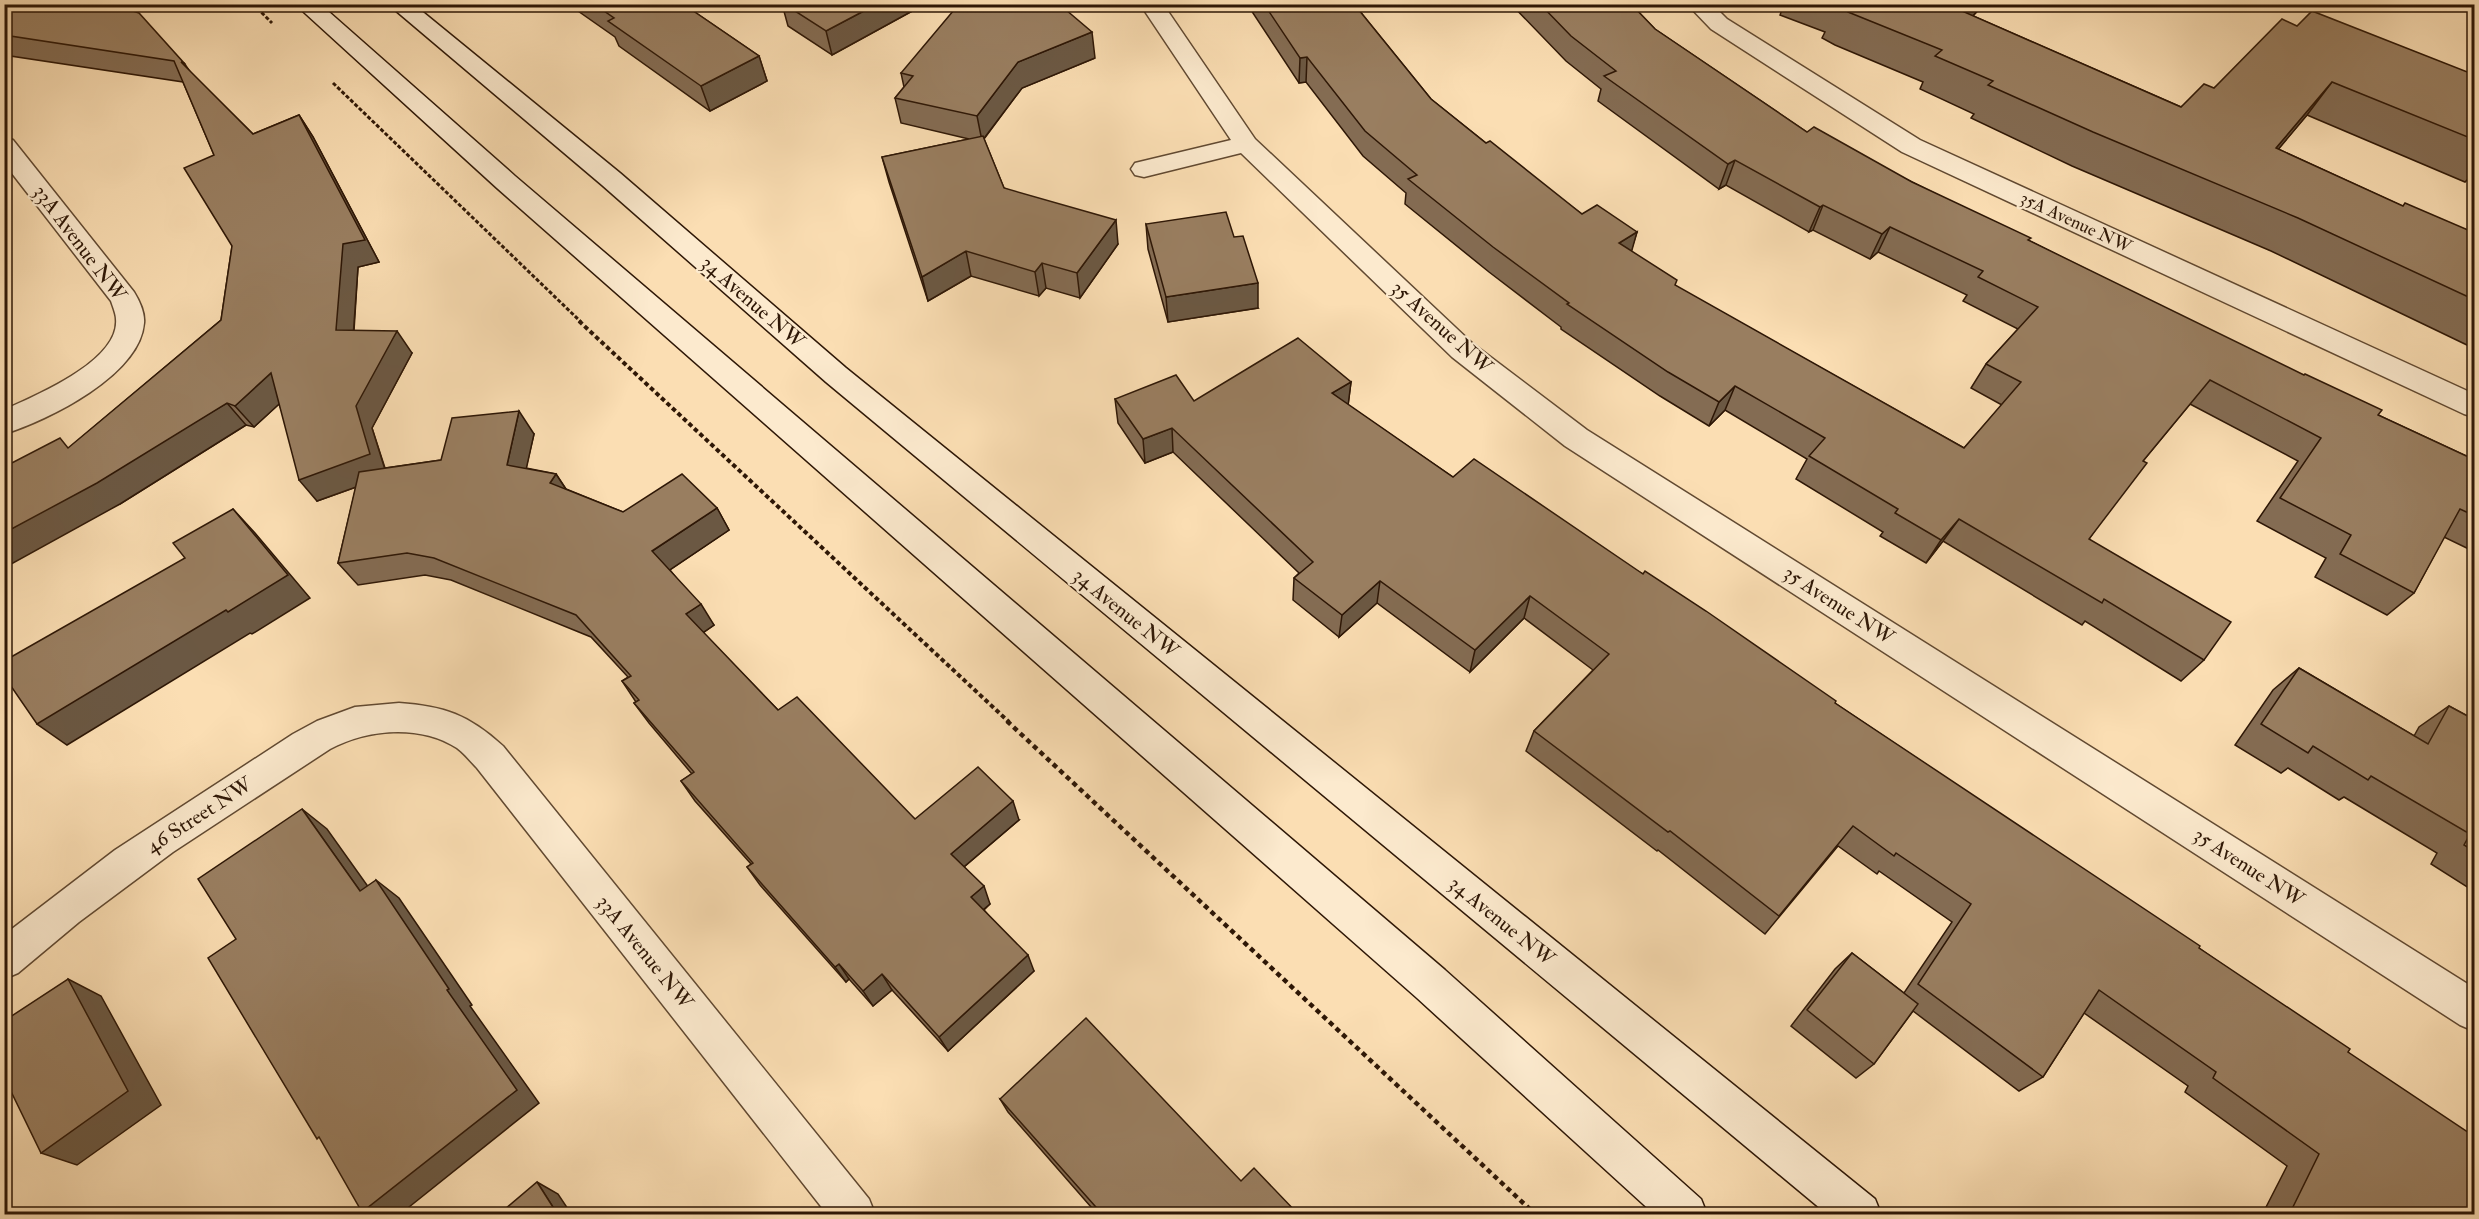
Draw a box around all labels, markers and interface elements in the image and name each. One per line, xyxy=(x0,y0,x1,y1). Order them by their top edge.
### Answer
street label: 33A Avenue NW xyxy=(27,180,133,308)
street label: 35A Avenue NW xyxy=(2016,187,2136,259)
street label: 34 Avenue NW xyxy=(695,250,811,355)
street label: 35 Avenue NW xyxy=(1385,275,1498,380)
street label: 35 Avenue NW xyxy=(1778,559,1900,652)
street label: 34 Avenue NW xyxy=(1067,562,1185,665)
street label: 46 Street NW xyxy=(141,771,258,860)
street label: 35 Avenue NW xyxy=(2188,821,2310,914)
street label: 34 Avenue NW xyxy=(1443,870,1561,973)
street label: 33A Avenue NW xyxy=(590,890,699,1015)

